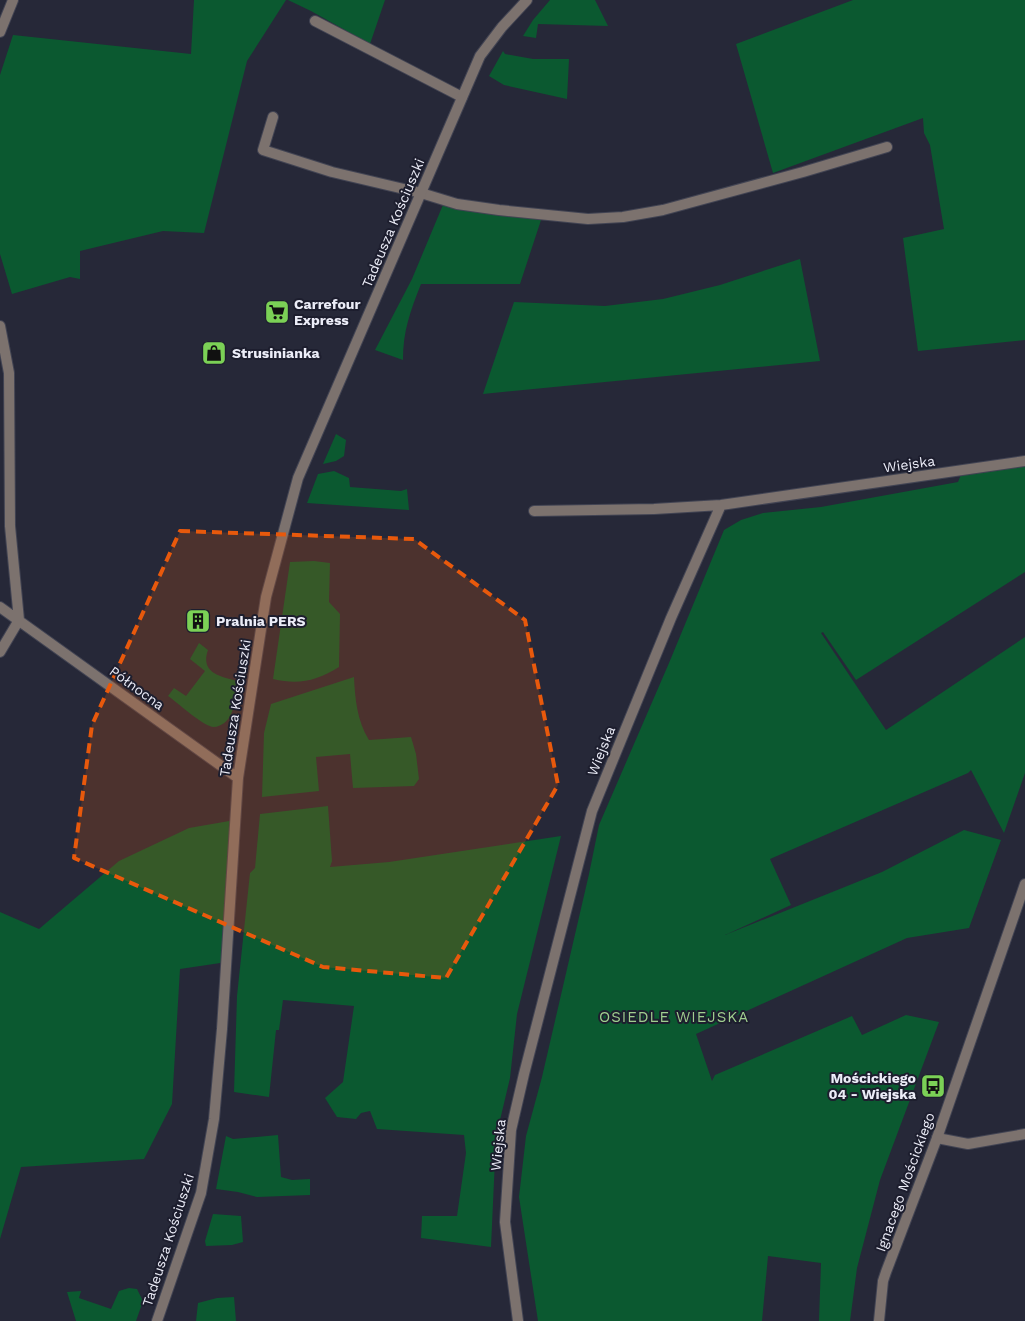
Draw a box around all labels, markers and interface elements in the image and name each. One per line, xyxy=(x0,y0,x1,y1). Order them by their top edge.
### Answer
street label: Tadeusza Kościuszki xyxy=(359,156,427,290)
place label: Carrefour Express xyxy=(294,296,360,328)
supermarket icon: Carrefour Express xyxy=(264,299,290,325)
shop icon: Strusinianka xyxy=(201,340,227,366)
place label: Strusinianka xyxy=(232,345,321,361)
street label: Wiejska xyxy=(882,452,936,476)
building icon: Pralnia PERS xyxy=(185,608,211,634)
place label: Pralnia PERS xyxy=(216,613,306,629)
street label: Tadeusza Kościuszki xyxy=(216,638,254,778)
street label: Północna xyxy=(107,663,167,713)
street label: Wiejska xyxy=(584,724,618,778)
district label: OSIEDLE WIEJSKA xyxy=(599,1008,749,1026)
place label: Mościckiego 04 - Wiejska xyxy=(828,1070,917,1102)
bus stop icon: Mościckiego 04 - Wiejska xyxy=(920,1073,946,1099)
street label: Ignacego Mościckiego xyxy=(872,1110,938,1254)
street label: Wiejska xyxy=(487,1118,509,1172)
street label: Tadeusza Kościuszki xyxy=(139,1172,197,1308)

